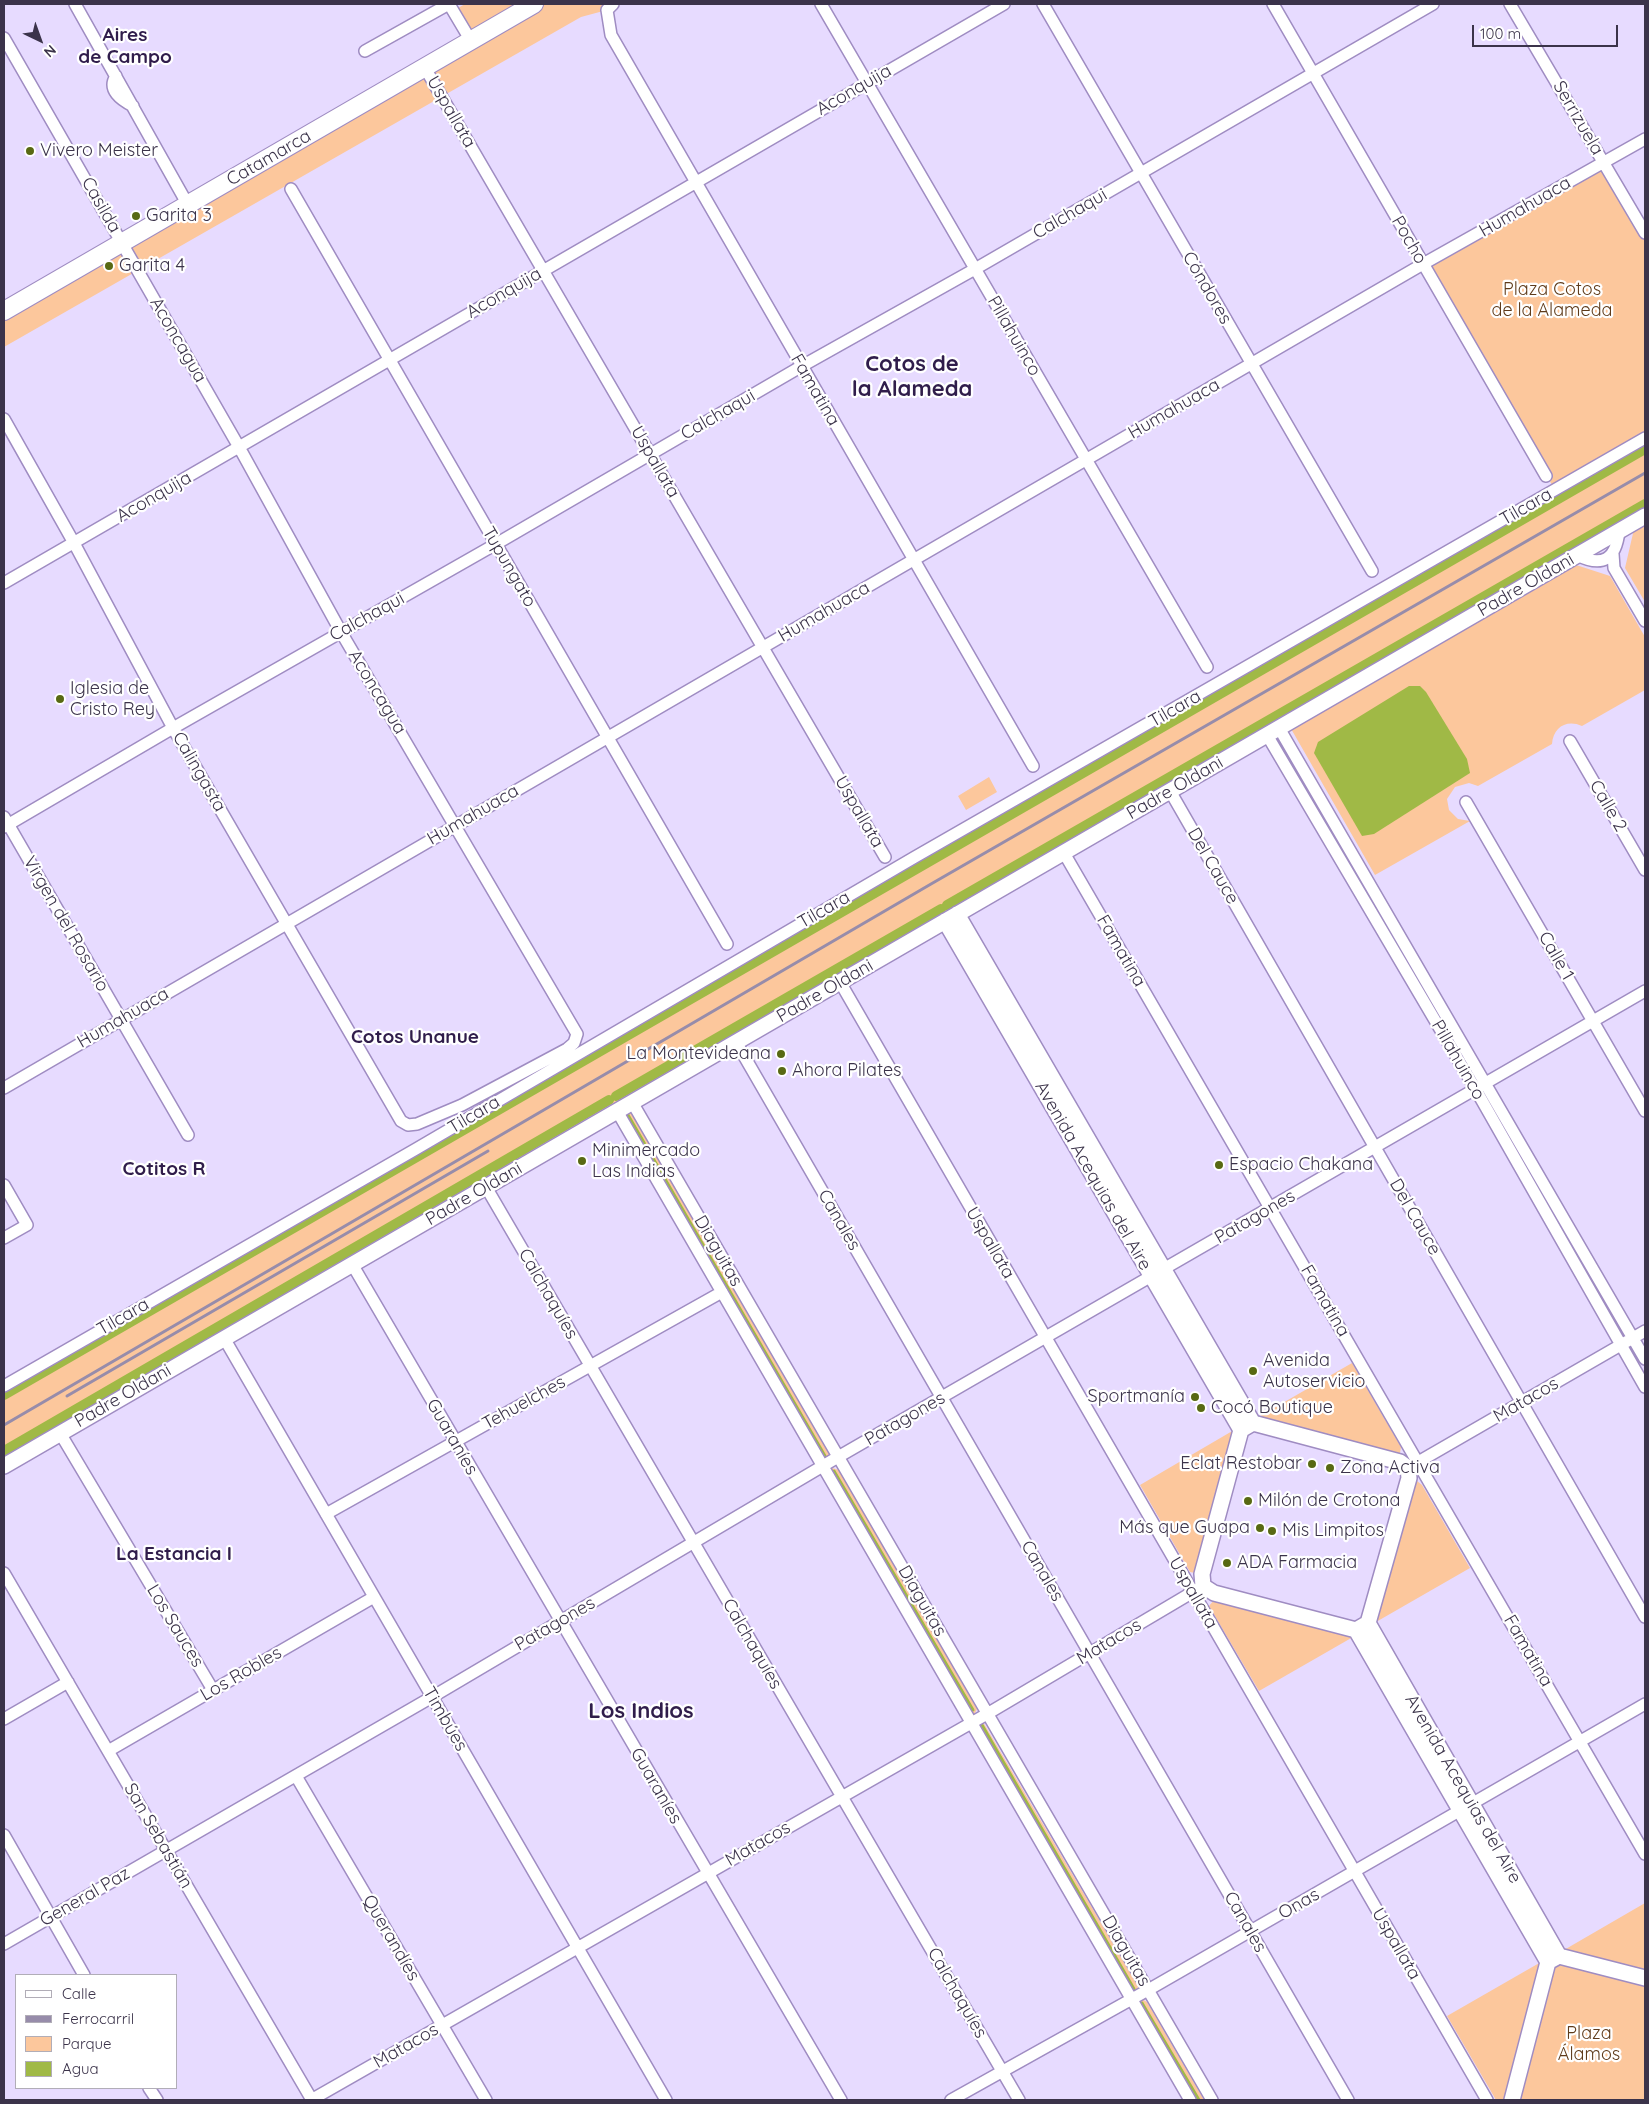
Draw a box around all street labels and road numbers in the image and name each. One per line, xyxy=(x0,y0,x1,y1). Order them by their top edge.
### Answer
street label: Aconquija xyxy=(813,60,895,120)
street label: Uspallata xyxy=(422,72,480,152)
street label: Serrizuela xyxy=(1548,77,1608,159)
street label: Catamarca xyxy=(223,125,315,191)
street label: Humahuaca xyxy=(1475,172,1575,242)
street label: Casilda xyxy=(76,173,126,237)
street label: Calchaqui xyxy=(1029,184,1111,244)
street label: Pocho xyxy=(1387,212,1431,268)
street label: Cóndores xyxy=(1178,248,1236,328)
street label: Aconquija xyxy=(463,263,545,323)
street label: Pillahuinco xyxy=(982,292,1046,380)
street label: Aconcagua xyxy=(145,294,211,386)
street label: Famatina xyxy=(786,350,844,430)
street label: Humahuaca xyxy=(1124,374,1224,444)
street label: Calchaqui xyxy=(677,385,759,445)
street label: Uspallata xyxy=(626,422,684,502)
street label: Aconquija xyxy=(113,467,195,527)
street label: Tilcara xyxy=(1496,484,1556,530)
street label: Tupungato xyxy=(477,523,541,611)
street label: Padre Oldani xyxy=(1474,549,1578,621)
street label: Humahuaca xyxy=(774,577,874,647)
street label: Calchaqui xyxy=(326,588,408,646)
street label: Aconcagua xyxy=(343,646,411,738)
street label: Tilcara xyxy=(1145,686,1205,732)
street label: Calingasta xyxy=(168,728,230,816)
street label: Padre Oldani xyxy=(1123,752,1227,824)
street label: Uspallata xyxy=(830,772,888,852)
street label: Calle 2 xyxy=(1585,776,1631,836)
street label: Humahuaca xyxy=(423,780,523,850)
street label: Del Cauce xyxy=(1183,824,1243,908)
street label: Virgen del Rosario xyxy=(18,852,114,996)
street label: Tilcara xyxy=(794,887,854,933)
street label: Famatina xyxy=(1092,911,1150,991)
street label: Calle 1 xyxy=(1534,928,1578,984)
street label: Padre Oldani xyxy=(773,955,877,1027)
street label: Humahuaca xyxy=(73,983,173,1053)
street label: Pillahuinco xyxy=(1426,1016,1490,1104)
street label: Avenida Acequias del Aire xyxy=(1030,1078,1156,1274)
street label: Tilcara xyxy=(444,1091,504,1139)
street label: Padre Oldani xyxy=(422,1158,526,1230)
street label: Del Cauce xyxy=(1385,1175,1445,1259)
street label: Patagones xyxy=(1211,1185,1299,1249)
street label: Canales xyxy=(813,1186,865,1254)
street label: Uspallata xyxy=(961,1203,1019,1283)
street label: Diaguitas xyxy=(689,1212,747,1290)
street label: Calchaquíes xyxy=(513,1245,583,1343)
street label: Famatina xyxy=(1296,1261,1354,1341)
street label: Tilcara xyxy=(93,1294,153,1340)
street label: Padre Oldani xyxy=(71,1360,175,1432)
street label: Tehuelches xyxy=(479,1371,569,1435)
street label: Matacos xyxy=(1490,1373,1562,1427)
street label: Patagones xyxy=(861,1387,949,1451)
street label: Guaraníes xyxy=(422,1395,482,1479)
street label: Canales xyxy=(1016,1537,1068,1605)
street label: Uspallata xyxy=(1164,1553,1222,1633)
street label: Diaguitas xyxy=(893,1562,951,1640)
street label: Los Sauces xyxy=(142,1581,208,1671)
street label: Patagones xyxy=(511,1592,599,1656)
street label: Calchaquíes xyxy=(717,1595,787,1693)
street label: Famatina xyxy=(1499,1611,1557,1691)
street label: Matacos xyxy=(1073,1614,1145,1670)
street label: Los Robles xyxy=(197,1642,285,1706)
street label: Timbúes xyxy=(418,1683,472,1755)
street label: Avenida Acequias del Aire xyxy=(1400,1691,1526,1887)
street label: Guaraníes xyxy=(626,1744,686,1828)
street label: San Sebastián xyxy=(119,1779,197,1893)
street label: Matacos xyxy=(722,1817,794,1871)
street label: General Paz xyxy=(36,1863,134,1931)
street label: Onas xyxy=(1275,1884,1323,1924)
street label: Canales xyxy=(1219,1888,1271,1956)
street label: Querandíes xyxy=(358,1891,424,1985)
street label: Uspallata xyxy=(1367,1904,1425,1984)
street label: Diaguitas xyxy=(1097,1912,1155,1990)
street label: Calchaquíes xyxy=(922,1944,992,2042)
street label: Matacos xyxy=(370,2019,442,2073)

